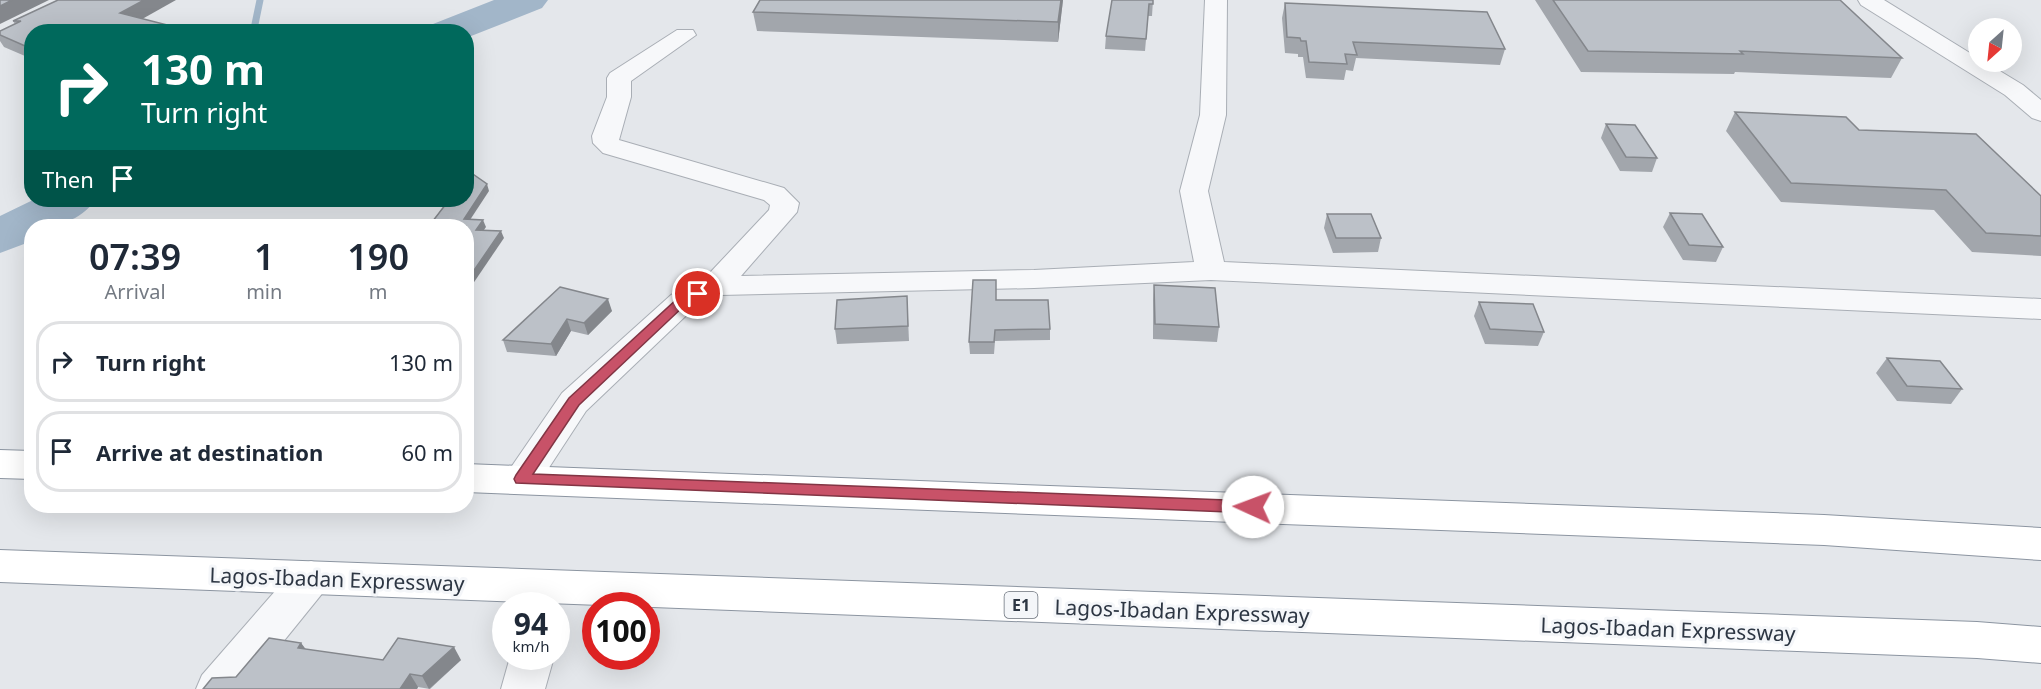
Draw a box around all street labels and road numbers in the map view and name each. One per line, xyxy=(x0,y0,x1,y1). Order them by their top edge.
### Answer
street label: Lagos-Ibadan Expressway xyxy=(209,561,465,597)
road number: E1 xyxy=(1004,592,1038,618)
street label: Lagos-Ibadan Expressway xyxy=(1054,593,1310,629)
street label: Lagos-Ibadan Expressway xyxy=(1540,611,1796,647)

